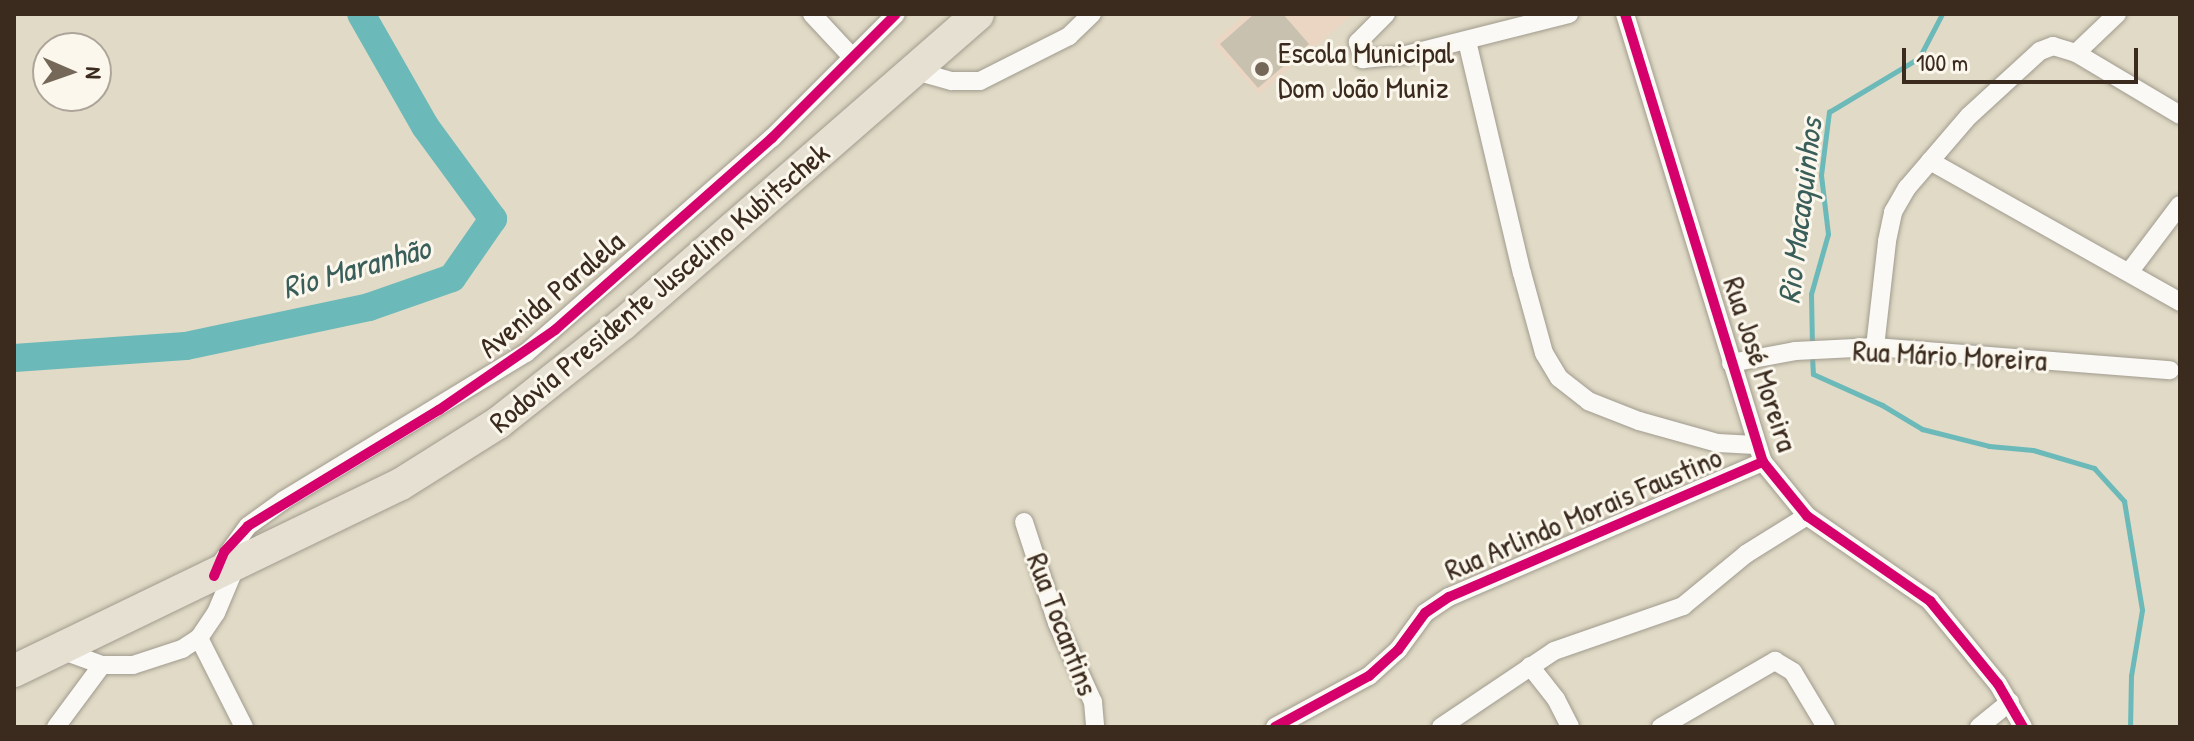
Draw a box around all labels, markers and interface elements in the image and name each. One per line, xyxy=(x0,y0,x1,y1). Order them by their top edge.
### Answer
north arrow xyxy=(32,32,112,112)
scale bar xyxy=(1906,32,2142,82)
place label: Escola Municipal Dom João Muniz xyxy=(1278,34,1454,104)
text: 100 m xyxy=(1916,46,1968,78)
marker: Escola Municipal Dom João Muniz xyxy=(1253,60,1271,78)
text: N xyxy=(79,66,109,79)
water label: Rio Macaquinhos xyxy=(1770,116,1830,306)
street label: Rodovia Presidente Juscelino Kubitschek xyxy=(482,134,836,440)
street label: Avenida Paralela xyxy=(471,223,631,365)
water label: Rio Maranhão xyxy=(278,229,434,307)
street label: Rua José Moreira xyxy=(1716,272,1806,456)
street label: Rua Mário Moreira xyxy=(1852,332,2048,378)
street label: Rua Arlindo Morais Faustino xyxy=(1439,438,1727,588)
street label: Rua Tocantins xyxy=(1019,548,1107,700)

